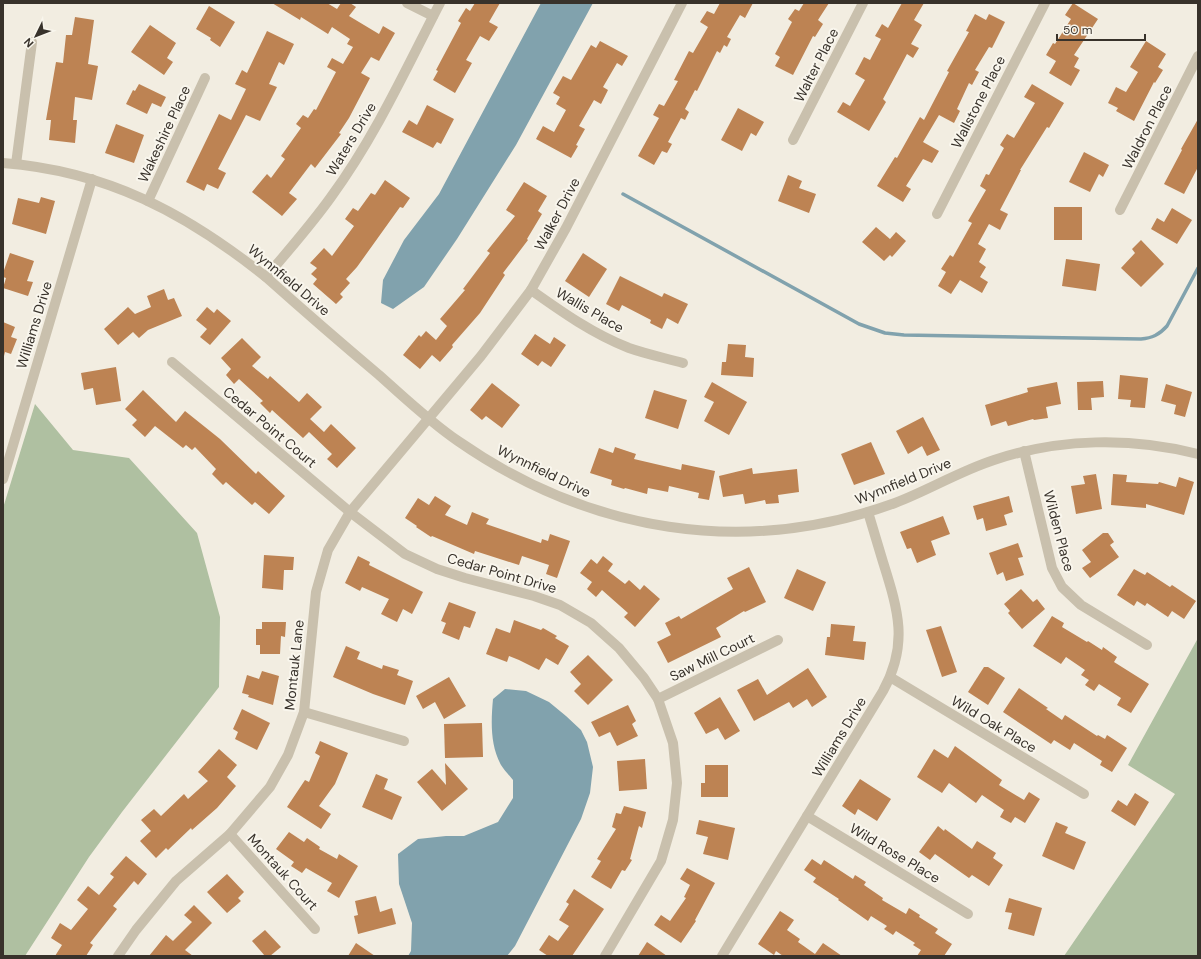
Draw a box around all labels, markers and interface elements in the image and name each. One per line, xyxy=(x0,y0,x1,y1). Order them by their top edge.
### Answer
north arrow xyxy=(16,16,56,56)
scale bar xyxy=(1057,16,1145,42)
text: 50 m xyxy=(1063,22,1092,38)
street label: Walter Place xyxy=(790,25,842,105)
text: N xyxy=(21,35,37,51)
street label: Wallstone Place xyxy=(947,53,1009,151)
street label: Waldron Place xyxy=(1118,82,1176,172)
street label: Wakeshire Place xyxy=(134,83,194,185)
street label: Waters Drive xyxy=(322,99,380,179)
street label: Walker Drive xyxy=(530,174,584,254)
street label: Wynnfield Drive xyxy=(244,240,334,320)
street label: Williams Drive xyxy=(12,279,56,371)
street label: Wallis Place xyxy=(553,283,627,337)
street label: Cedar Point Court xyxy=(219,383,321,471)
street label: Wynnfield Drive xyxy=(494,441,594,501)
street label: Wynnfield Drive xyxy=(852,454,954,508)
street label: Wilden Place xyxy=(1040,488,1078,574)
street label: Cedar Point Drive xyxy=(445,549,559,597)
street label: Montauk Lane xyxy=(280,619,308,711)
street label: Saw Mill Court xyxy=(667,629,757,685)
street label: Wild Oak Place xyxy=(948,691,1040,757)
street label: Williams Drive xyxy=(808,694,870,780)
street label: Wild Rose Place xyxy=(847,819,943,887)
street label: Montauk Court xyxy=(244,830,322,914)

